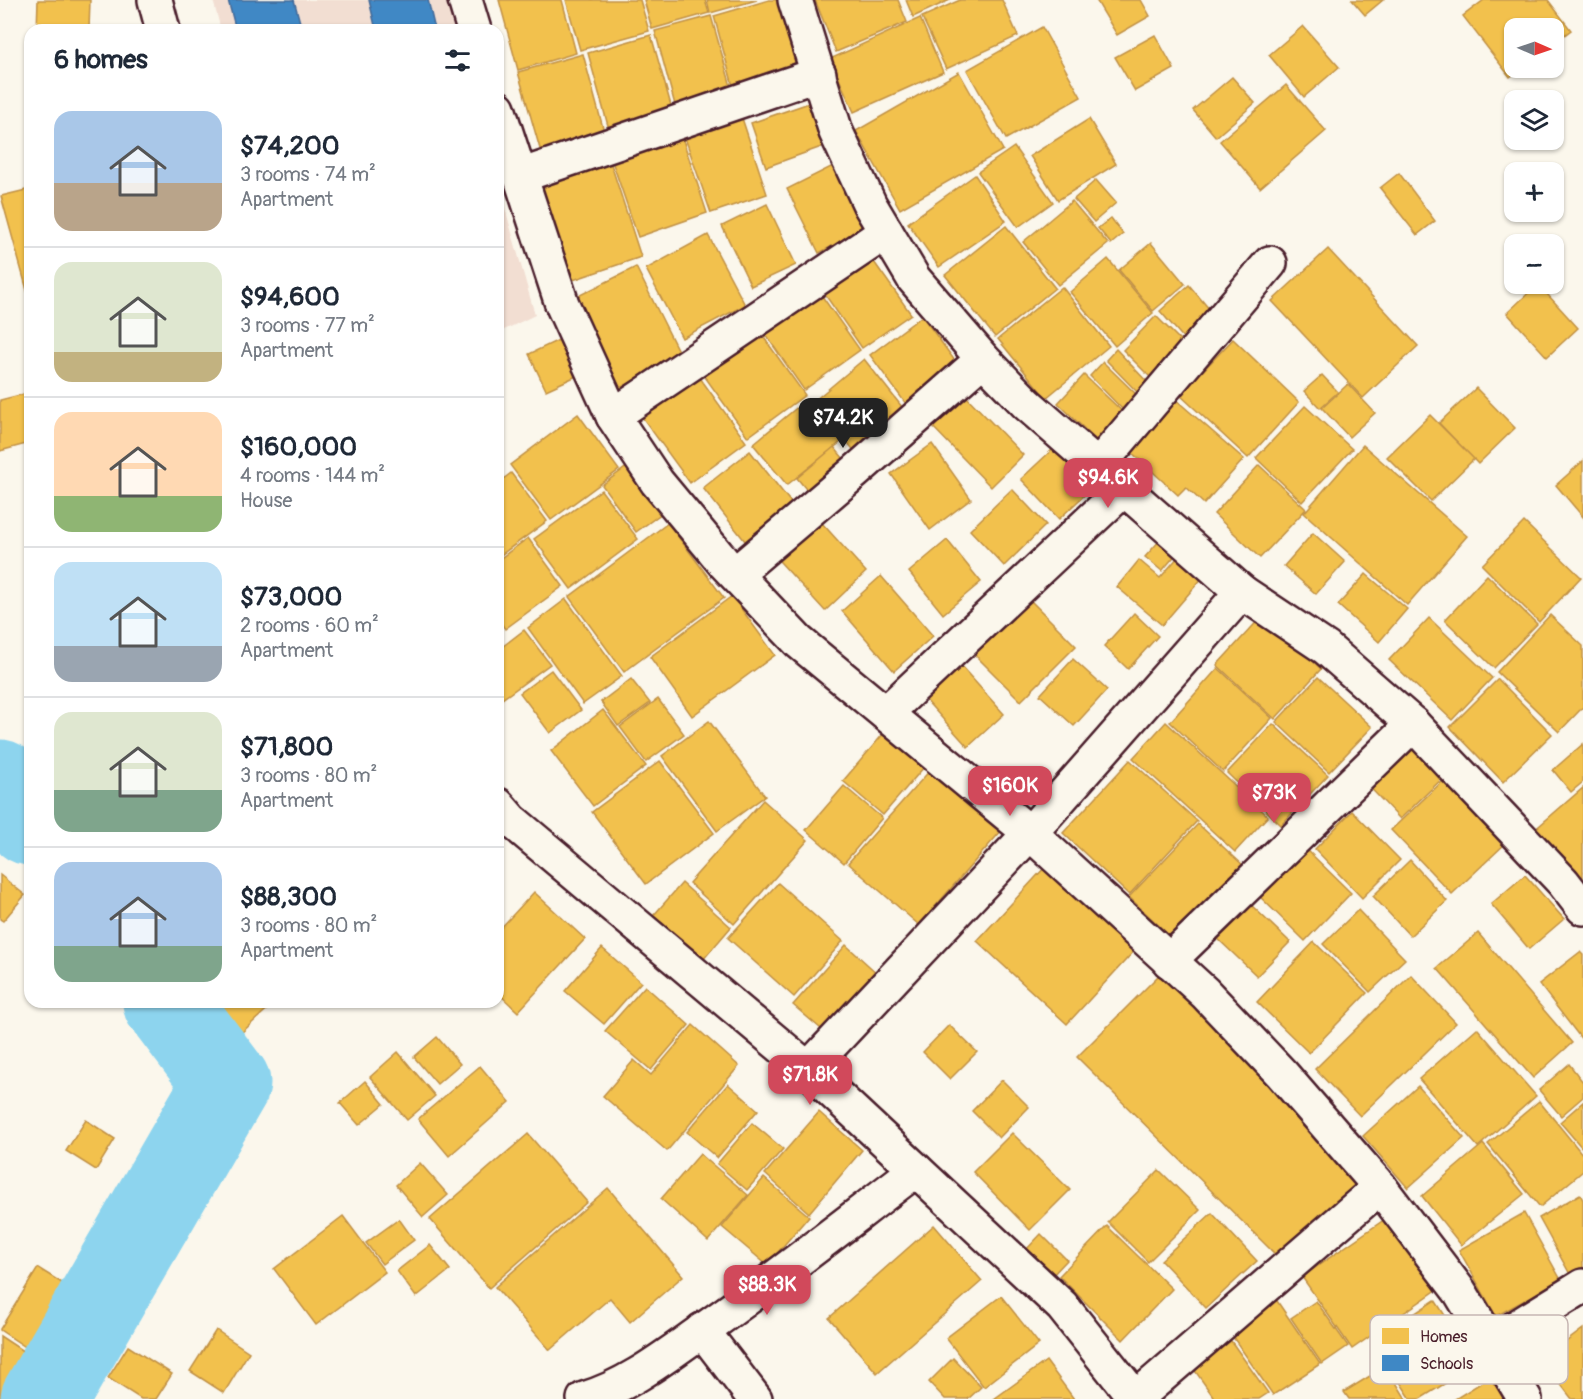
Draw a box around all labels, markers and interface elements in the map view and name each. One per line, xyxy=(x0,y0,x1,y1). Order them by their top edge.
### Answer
north arrow xyxy=(1504,18,1564,78)
map controls xyxy=(1504,18,1564,294)
text: 6 homes xyxy=(54,44,148,76)
icon: filters xyxy=(441,44,474,77)
button: layers xyxy=(1504,90,1564,150)
text: $74,200 xyxy=(240,130,340,162)
icon: home xyxy=(102,135,174,207)
text: 3 rooms · 74 m² xyxy=(240,162,376,187)
button: + xyxy=(1504,162,1564,222)
text: Apartment xyxy=(240,187,333,212)
button: − xyxy=(1504,234,1564,294)
text: $94,600 xyxy=(240,281,340,313)
icon: home xyxy=(102,286,174,358)
text: 3 rooms · 77 m² xyxy=(240,313,375,338)
text: Apartment xyxy=(240,338,333,363)
pin: $74.2K xyxy=(794,398,892,449)
text: $74.2K xyxy=(813,405,873,430)
text: $160,000 xyxy=(240,431,357,463)
icon: home xyxy=(102,436,174,508)
pin: $94.6K xyxy=(1059,458,1157,509)
text: 4 rooms · 144 m² xyxy=(240,463,385,488)
text: $94.6K xyxy=(1078,465,1138,490)
text: House xyxy=(240,488,292,513)
text: $73,000 xyxy=(240,581,342,613)
icon: home xyxy=(102,586,174,658)
text: 2 rooms · 60 m² xyxy=(240,613,379,638)
text: Apartment xyxy=(240,638,333,663)
text: $71,800 xyxy=(240,731,333,763)
icon: home xyxy=(102,736,174,808)
text: 3 rooms · 80 m² xyxy=(240,763,377,788)
pin: $160K xyxy=(968,766,1052,817)
text: $160K xyxy=(982,773,1038,798)
pin: $73K xyxy=(1238,773,1310,824)
text: $73K xyxy=(1252,780,1296,805)
text: Apartment xyxy=(240,788,333,813)
text: $88,300 xyxy=(240,881,337,913)
icon: home xyxy=(102,886,174,958)
text: 3 rooms · 80 m² xyxy=(240,913,377,938)
text: Apartment xyxy=(240,938,333,963)
pin: $71.8K xyxy=(761,1055,859,1106)
text: $71.8K xyxy=(782,1062,838,1087)
pin: $88.3K xyxy=(718,1265,816,1316)
text: $88.3K xyxy=(738,1272,796,1297)
legend xyxy=(1370,1315,1568,1384)
text: Homes xyxy=(1420,1327,1468,1347)
text: Schools xyxy=(1420,1354,1473,1374)

